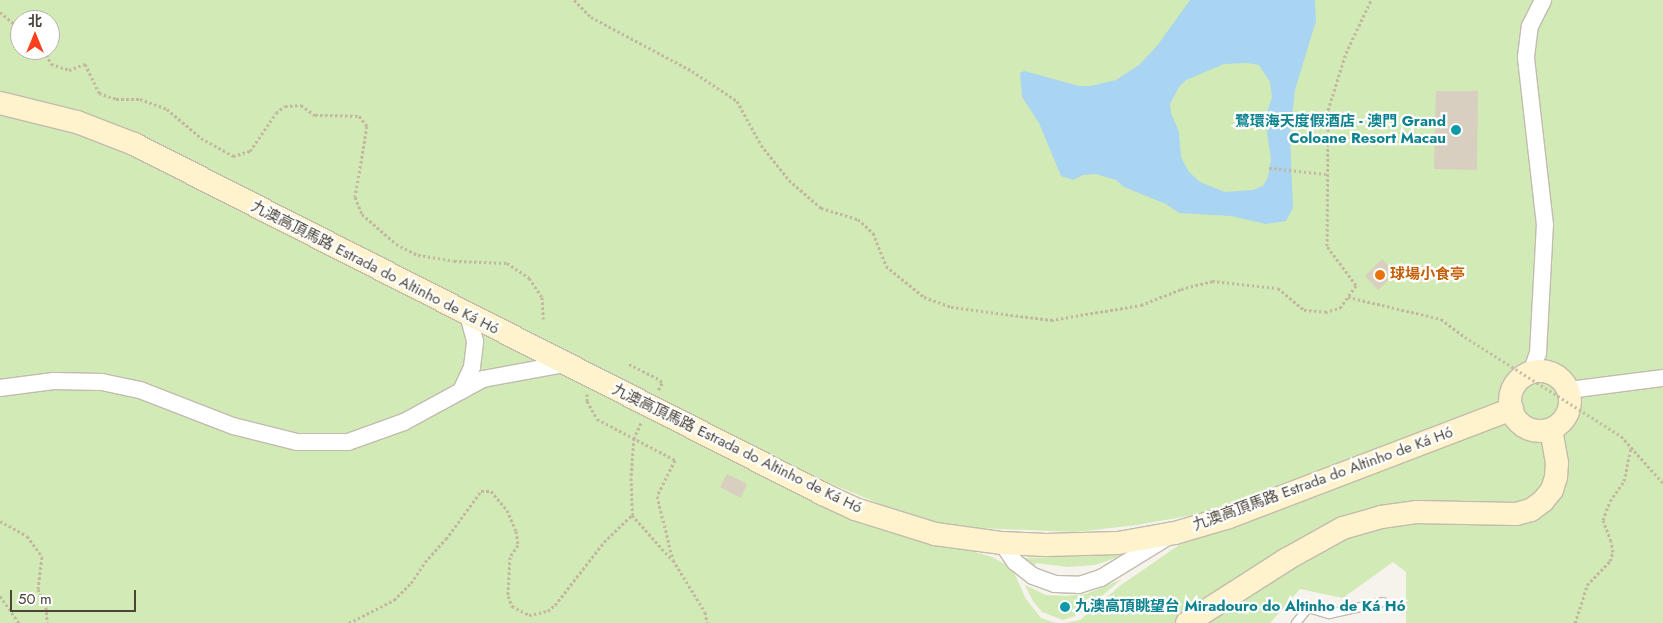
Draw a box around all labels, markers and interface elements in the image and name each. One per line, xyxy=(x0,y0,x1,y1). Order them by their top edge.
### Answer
north arrow xyxy=(10,10,60,60)
text: 北 xyxy=(28,11,42,31)
place label: 鷺環海天度假酒店 - 澳門 Grand Coloane Resort Macau xyxy=(1235,112,1446,147)
marker: 鷺環海天度假酒店 - 澳門 Grand Coloane Resort Macau xyxy=(1450,124,1462,136)
street label: 九澳高頂馬路 Estrada do Altinho de Ká Hó xyxy=(248,197,502,339)
place label: 球場小食亭 xyxy=(1390,266,1465,284)
marker: 球場小食亭 xyxy=(1374,269,1386,281)
street label: 九澳高頂馬路 Estrada do Altinho de Ká Hó xyxy=(609,381,865,517)
street label: 九澳高頂馬路 Estrada do Altinho de Ká Hó xyxy=(1190,423,1456,535)
scale bar xyxy=(12,580,139,612)
text: 50 m xyxy=(18,588,52,610)
place label: 九澳高頂眺望台 Miradouro do Altinho de Ká Hó xyxy=(1075,598,1406,616)
marker: 九澳高頂眺望台 Miradouro do Altinho de Ká Hó xyxy=(1059,601,1071,613)

